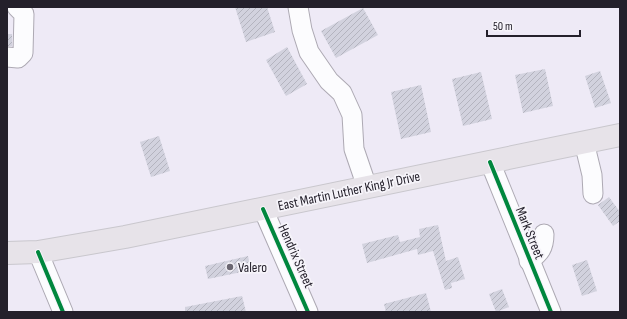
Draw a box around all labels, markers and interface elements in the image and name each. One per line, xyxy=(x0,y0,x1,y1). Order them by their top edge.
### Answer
scale bar xyxy=(487,12,580,38)
text: 50 m xyxy=(493,19,513,34)
street label: East Martin Luther King Jr Drive xyxy=(276,168,422,214)
street label: Mark Street xyxy=(512,204,548,262)
street label: Hendrix Street xyxy=(274,221,318,291)
place label: Valero xyxy=(238,259,267,276)
marker: Valero xyxy=(225,262,235,272)

